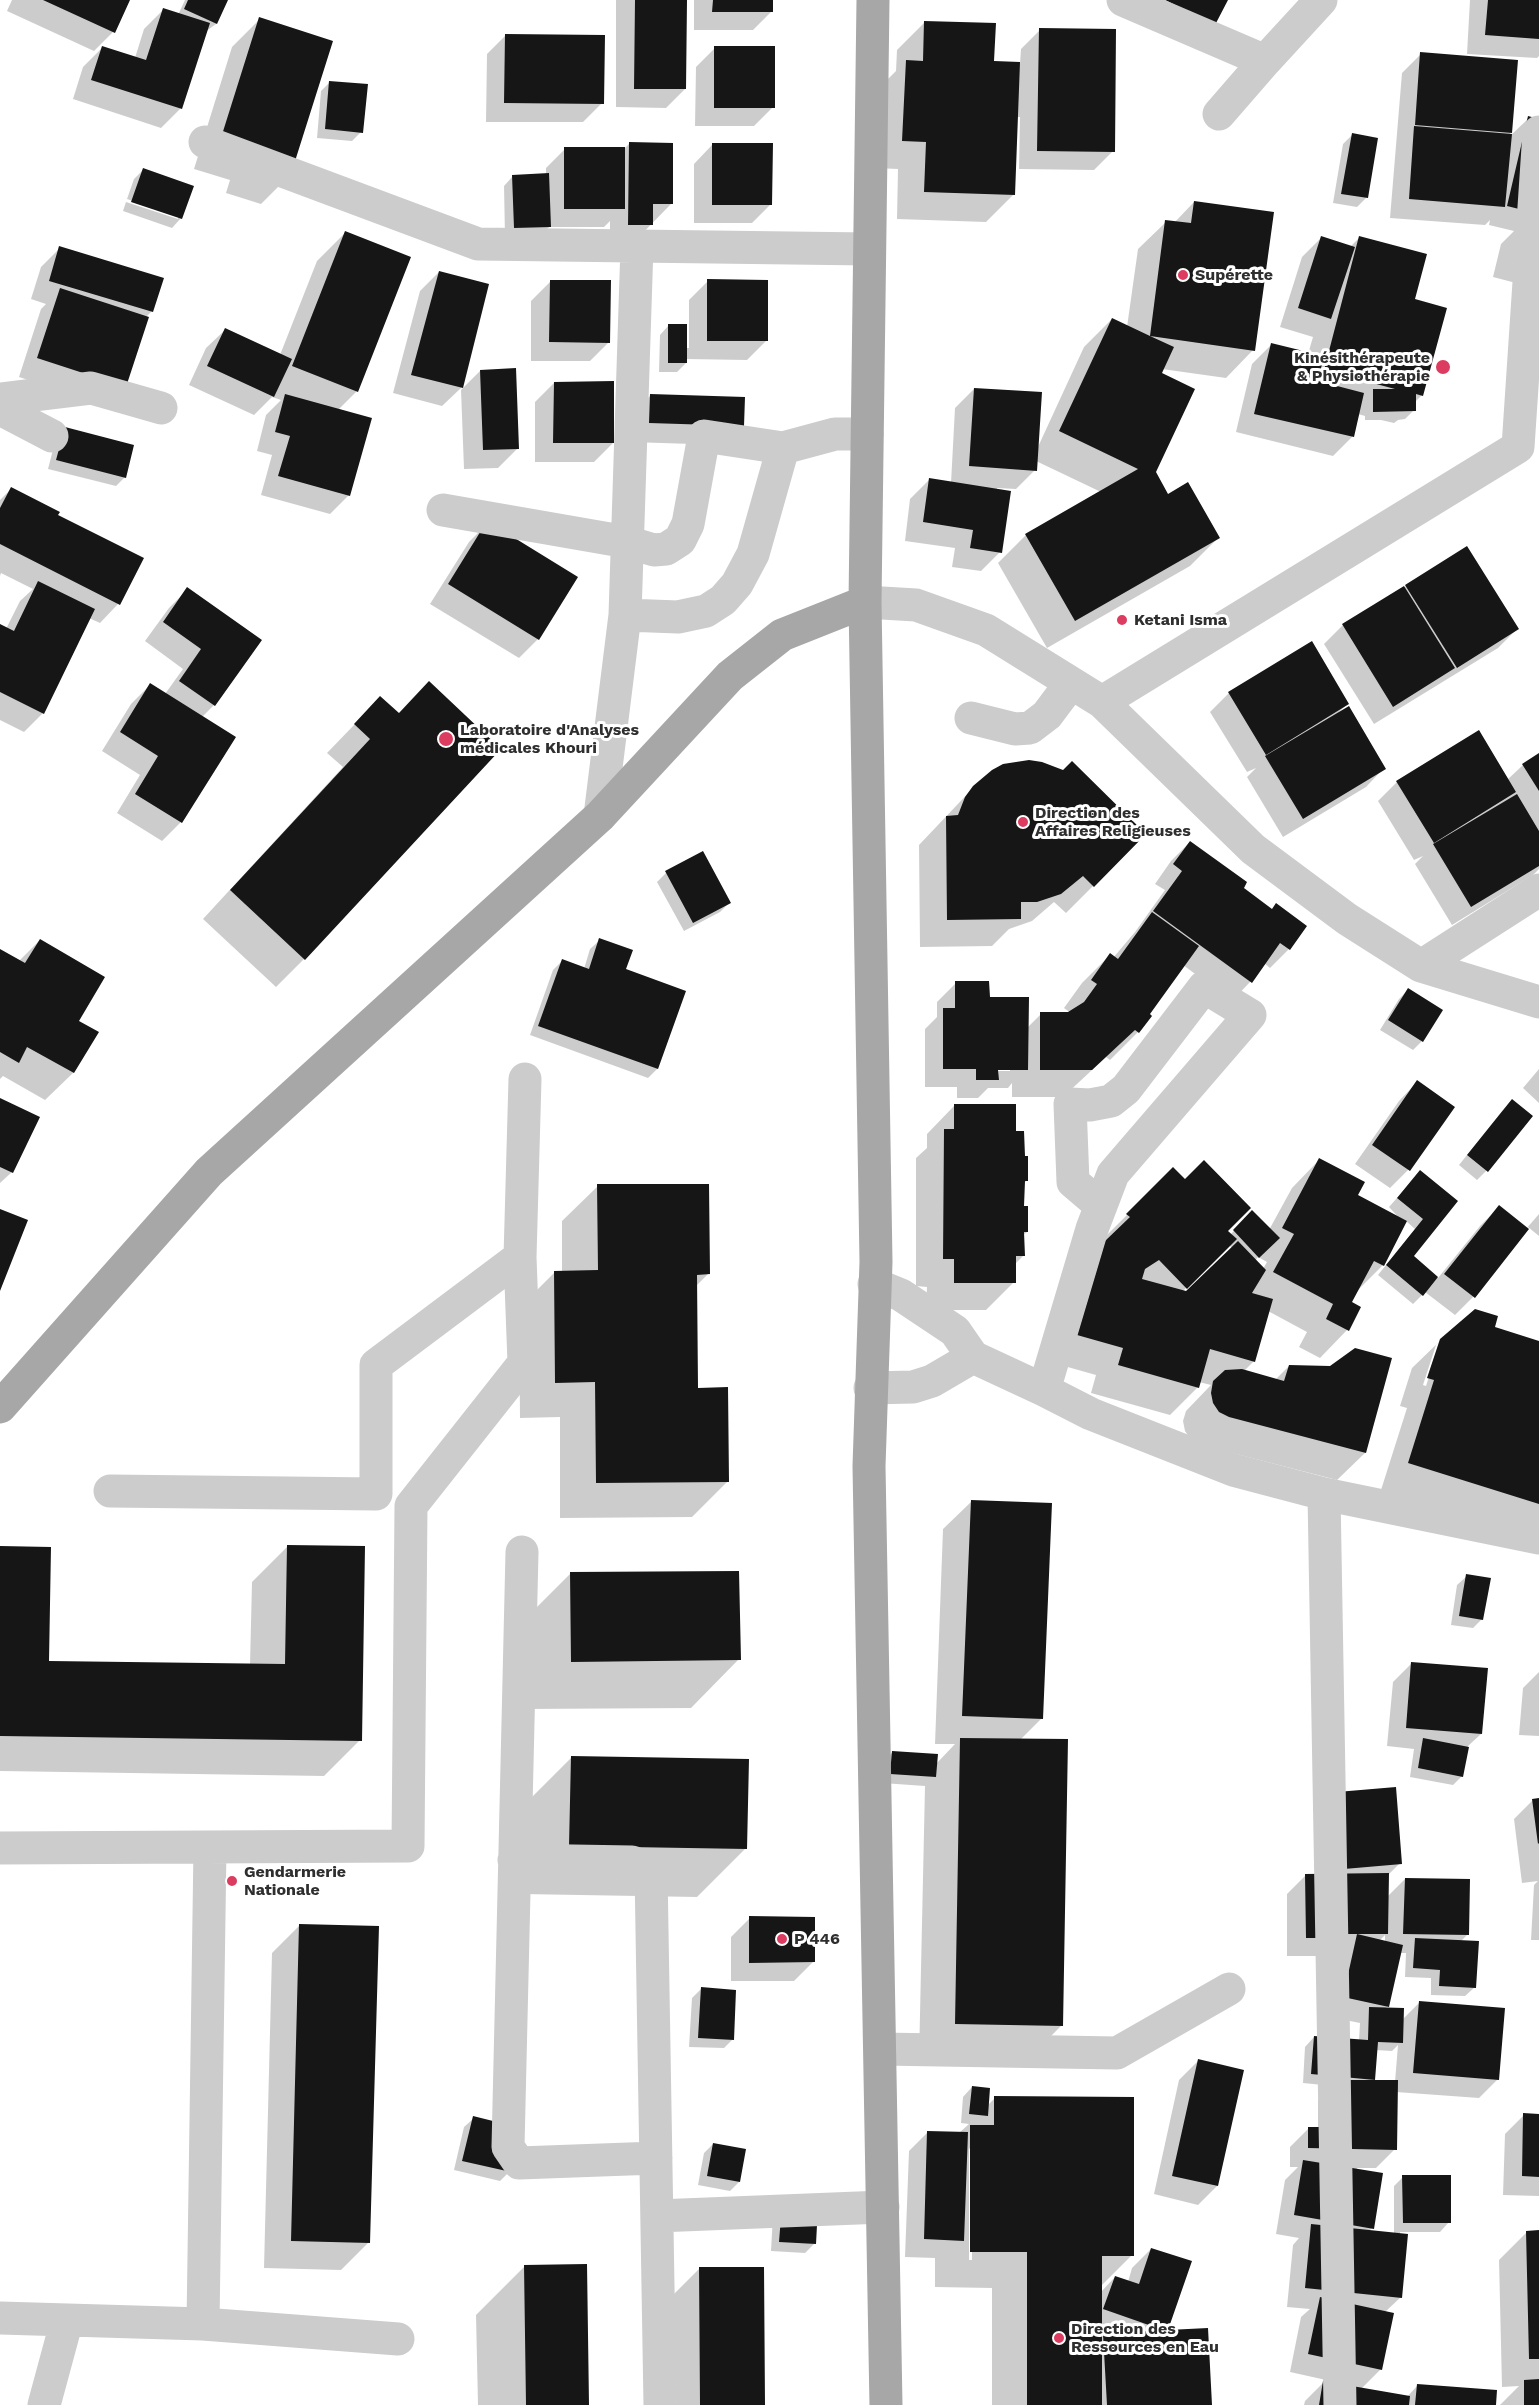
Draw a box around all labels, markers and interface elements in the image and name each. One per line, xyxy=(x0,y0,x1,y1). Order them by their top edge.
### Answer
place label: Supérette xyxy=(1195,265,1273,285)
marker: Supérette xyxy=(1176,268,1190,282)
place label: Kinésithérapeute & Physiothérapie xyxy=(1294,348,1430,386)
marker: Kinésithérapeute & Physiothérapie xyxy=(1434,358,1452,376)
place label: Ketani Isma xyxy=(1134,610,1227,630)
marker: Ketani Isma xyxy=(1115,613,1129,627)
place label: Laboratoire d'Analyses médicales Khouri xyxy=(460,720,639,758)
marker: Laboratoire d'Analyses médicales Khouri xyxy=(437,730,455,748)
place label: Direction des Affaires Religieuses xyxy=(1035,803,1191,841)
marker: Direction des Affaires Religieuses xyxy=(1016,815,1030,829)
place label: Gendarmerie Nationale xyxy=(244,1862,346,1900)
marker: Gendarmerie Nationale xyxy=(225,1874,239,1888)
place label: P 446 xyxy=(794,1929,840,1949)
marker: P 446 xyxy=(775,1932,789,1946)
place label: Direction des Ressources en Eau xyxy=(1071,2319,1219,2357)
marker: Direction des Ressources en Eau xyxy=(1052,2331,1066,2345)

